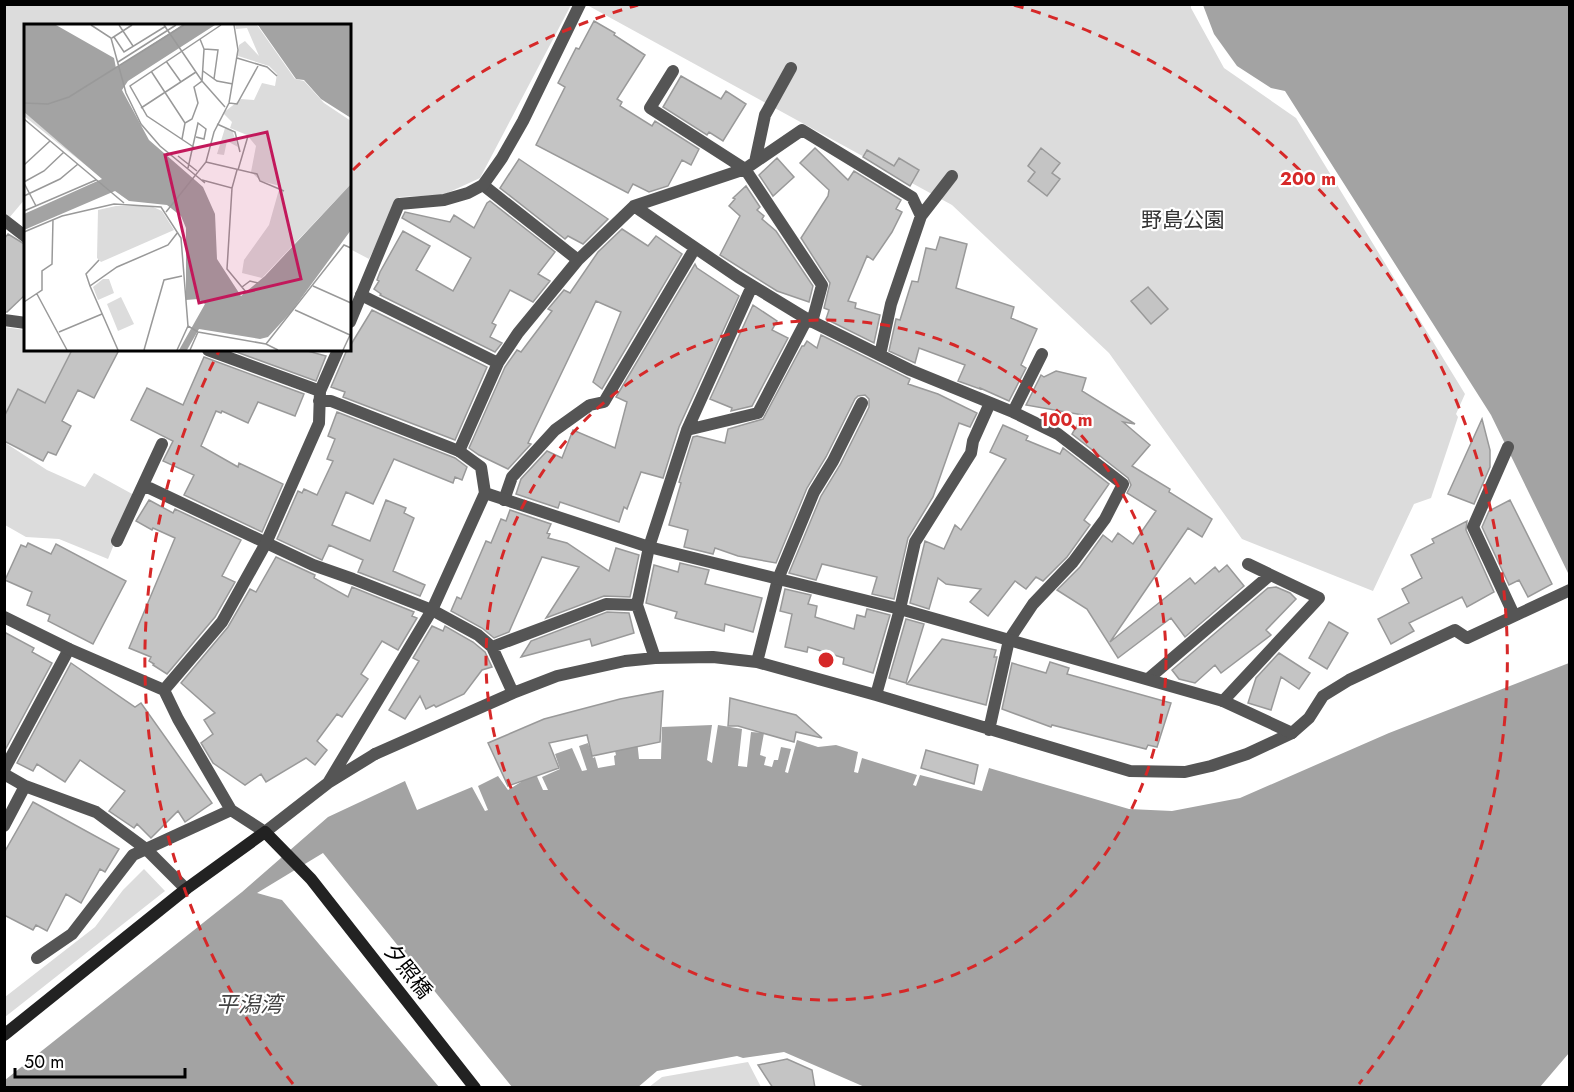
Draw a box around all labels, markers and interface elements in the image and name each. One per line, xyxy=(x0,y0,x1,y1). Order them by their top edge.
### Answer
inset map xyxy=(24,24,351,351)
text: 200 m xyxy=(1280,166,1336,192)
park label: 野島公園 xyxy=(1141,205,1225,235)
text: 100 m xyxy=(1039,407,1093,433)
centre of rings xyxy=(816,650,836,670)
street label: 夕照橋 xyxy=(377,937,439,1005)
water label: 平潟湾 xyxy=(216,988,286,1020)
scale bar xyxy=(15,1041,184,1079)
text: 50 m xyxy=(24,1049,64,1075)

